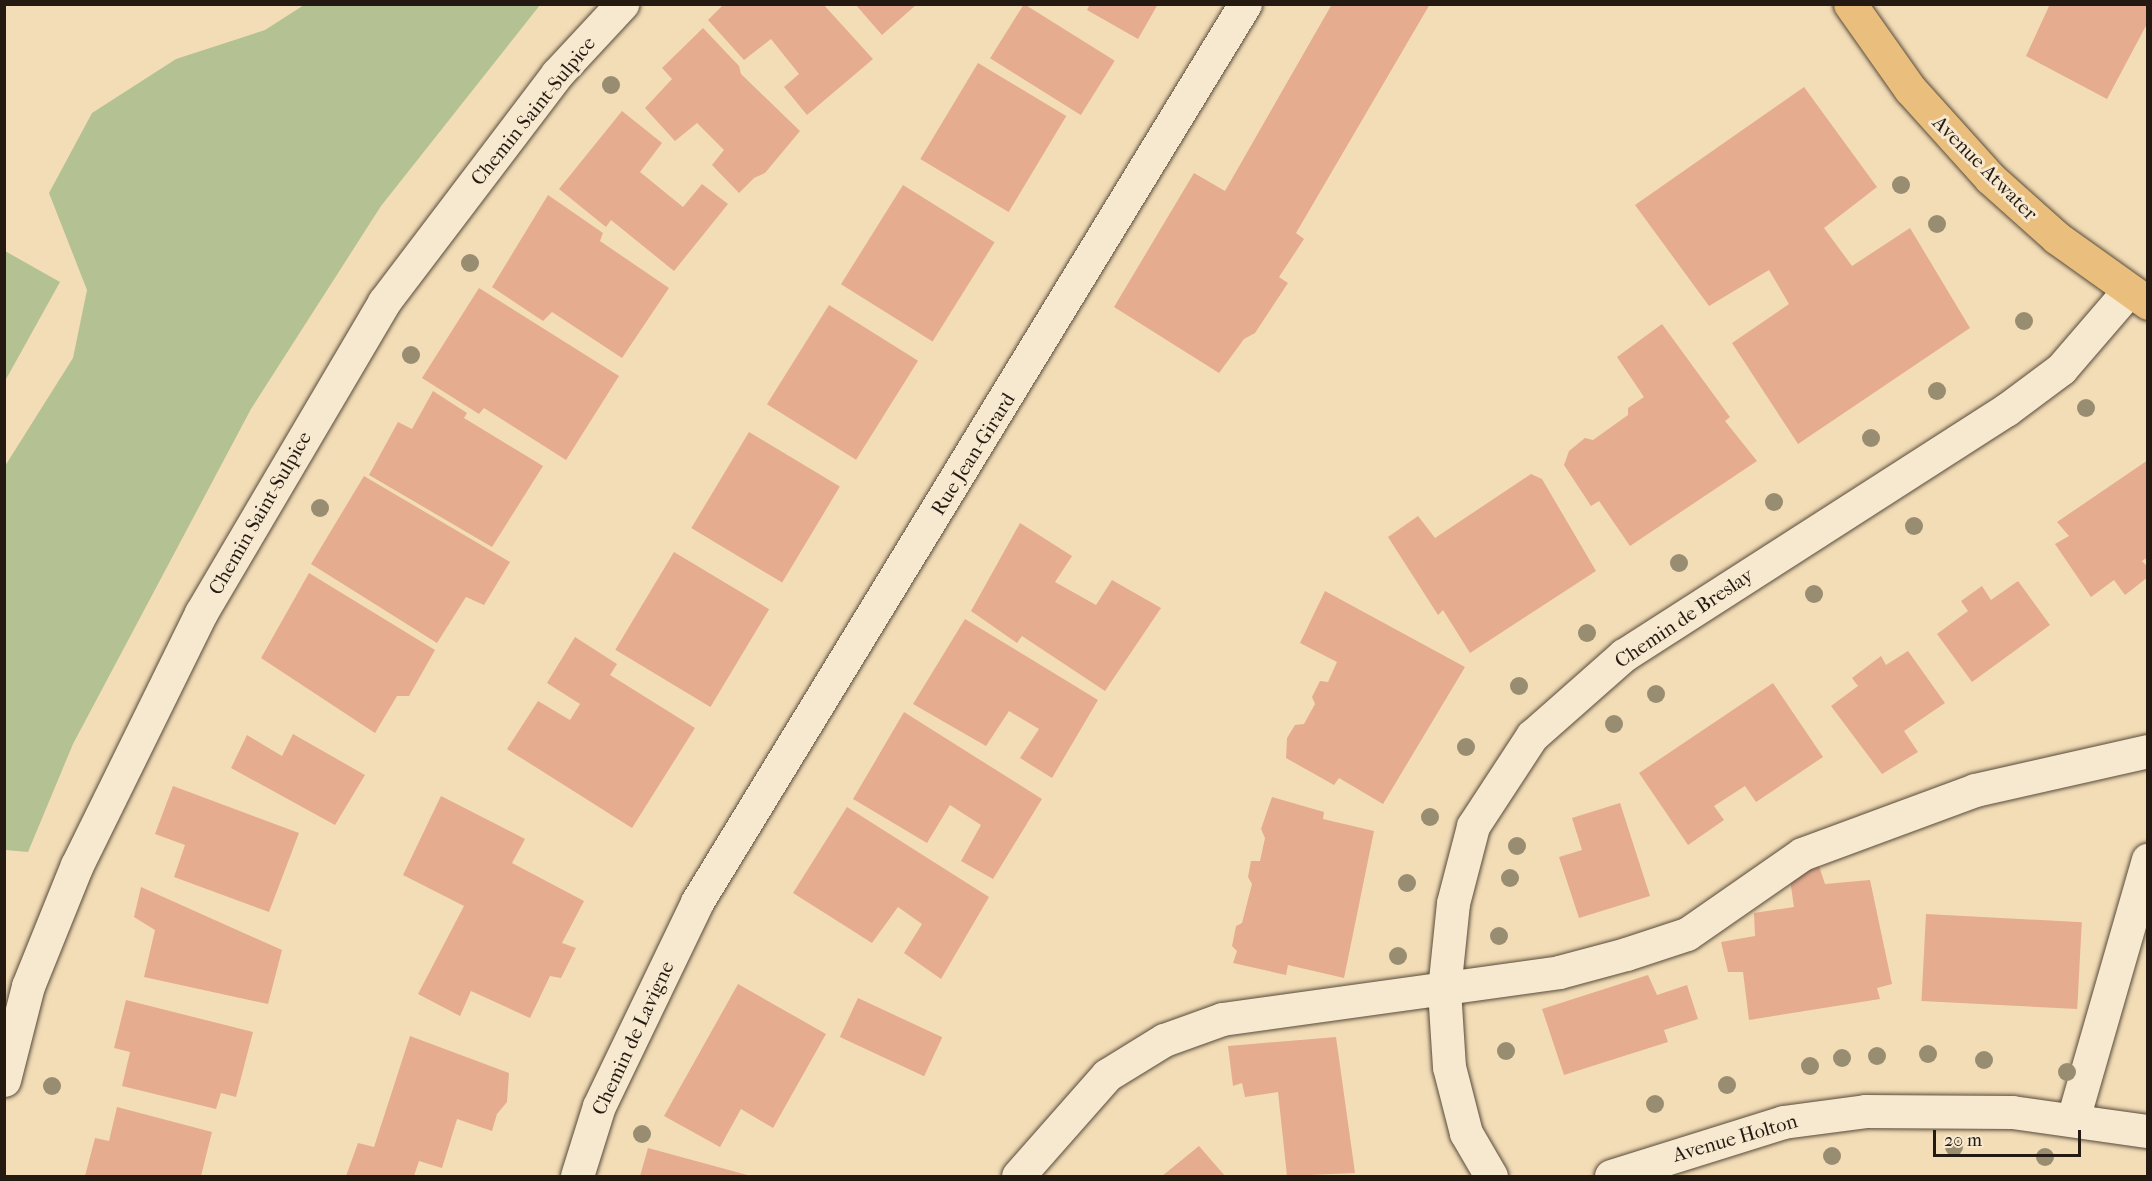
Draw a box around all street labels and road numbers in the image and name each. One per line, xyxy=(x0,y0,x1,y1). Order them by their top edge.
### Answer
street label: Chemin Saint-Sulpice xyxy=(466,32,600,190)
street label: Avenue Atwater xyxy=(1928,111,2042,225)
street label: Rue Jean-Girard xyxy=(926,388,1020,520)
street label: Chemin Saint-Sulpice xyxy=(203,427,317,599)
street label: Chemin de Breslay xyxy=(1610,563,1758,673)
street label: Chemin de Lavigne xyxy=(587,957,679,1119)
street label: Avenue Holton xyxy=(1670,1109,1800,1167)

